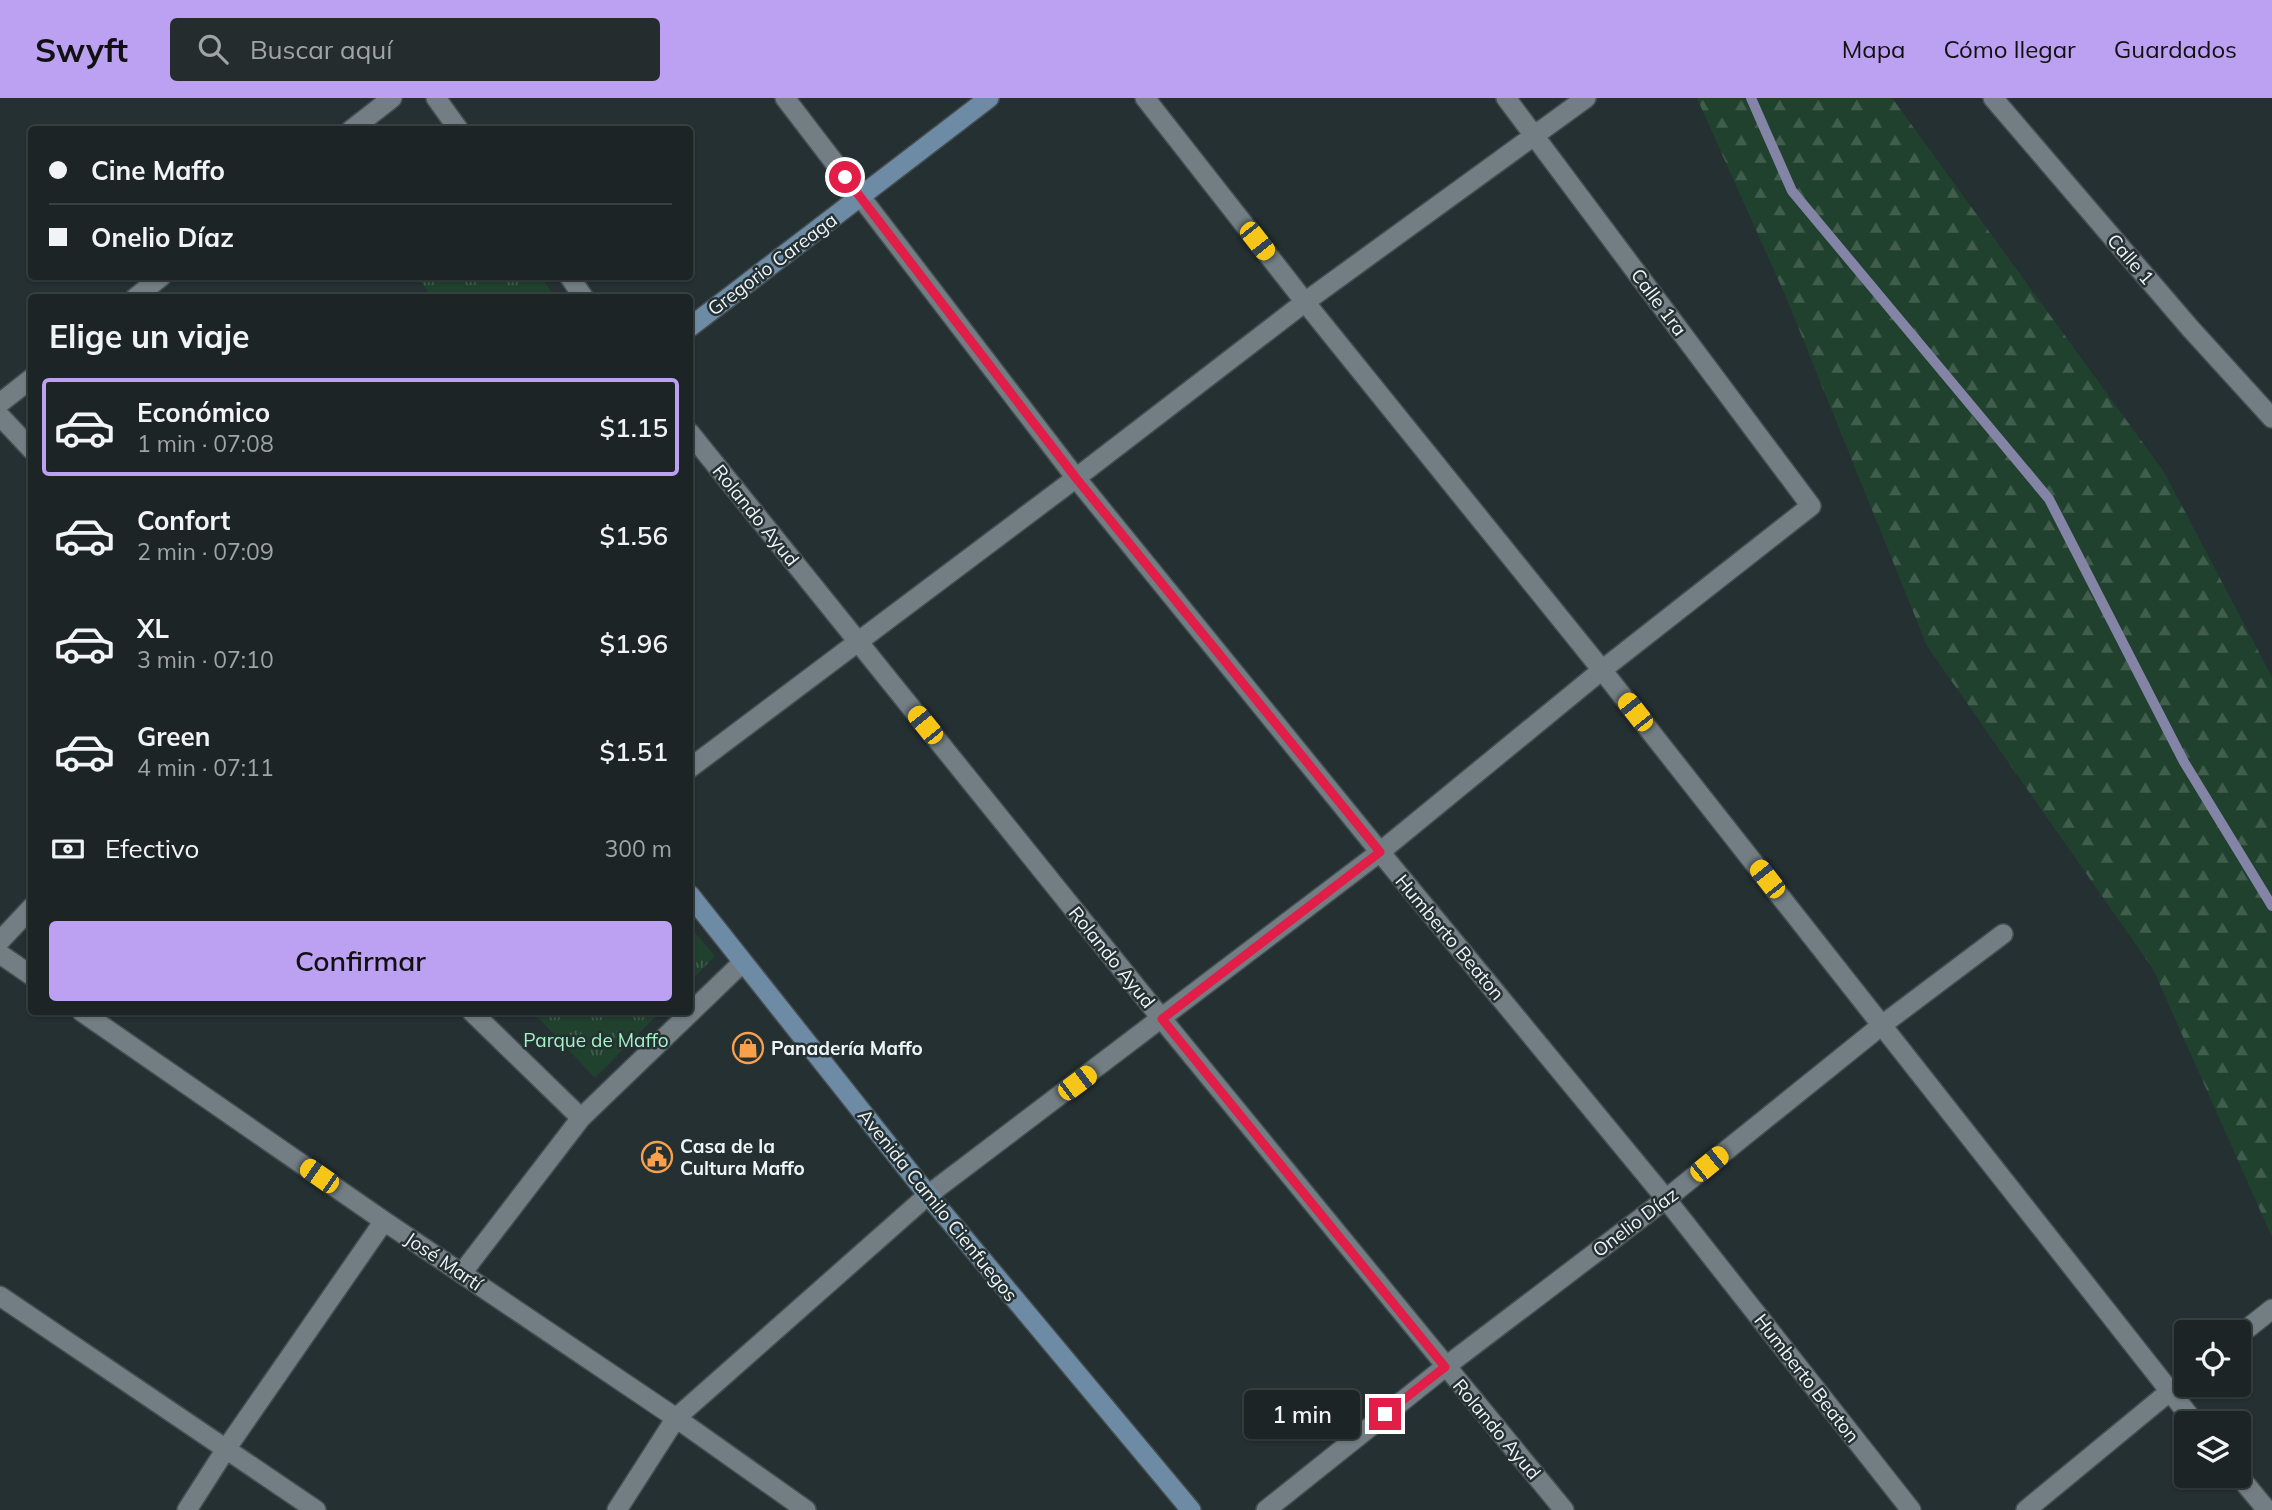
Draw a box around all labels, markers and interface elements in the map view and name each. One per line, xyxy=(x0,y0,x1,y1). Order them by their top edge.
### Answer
search box xyxy=(170,18,660,81)
text: Swyft xyxy=(35,29,128,70)
icon: search xyxy=(194,30,232,68)
text: Buscar aquí xyxy=(250,33,392,66)
text: Mapa xyxy=(1842,34,1905,64)
text: Cómo llegar xyxy=(1943,34,2076,64)
text: Guardados xyxy=(2114,34,2237,64)
text: Cine Maffo xyxy=(91,154,225,187)
route start xyxy=(829,161,861,193)
street label: Gregorio Careaga xyxy=(702,207,842,321)
car xyxy=(1236,218,1279,264)
text: Onelio Díaz xyxy=(91,221,234,254)
street label: Calle 1 xyxy=(2102,229,2160,289)
street label: Calle 1ra xyxy=(1626,264,1692,340)
text: Elige un viaje xyxy=(49,316,250,356)
icon: car xyxy=(53,396,116,459)
text: Económico xyxy=(137,396,270,429)
text: $1.15 xyxy=(599,411,668,444)
text: 1 min · 07:08 xyxy=(137,429,274,458)
street label: Rolando Ayud xyxy=(708,459,804,571)
icon: car xyxy=(53,504,116,567)
text: Confort xyxy=(137,504,230,537)
text: $1.56 xyxy=(599,519,668,552)
text: 2 min · 07:09 xyxy=(137,537,274,566)
icon: car xyxy=(53,612,116,675)
text: XL xyxy=(137,612,169,645)
text: $1.96 xyxy=(599,627,668,660)
text: 3 min · 07:10 xyxy=(137,645,274,674)
car xyxy=(1614,689,1657,735)
car xyxy=(904,702,947,748)
icon: car xyxy=(53,720,116,783)
text: Green xyxy=(137,720,210,753)
text: $1.51 xyxy=(599,735,668,768)
text: 4 min · 07:11 xyxy=(137,753,274,782)
icon: cash xyxy=(49,830,87,868)
text: Efectivo xyxy=(105,832,199,865)
text: 300 m xyxy=(604,834,672,863)
car xyxy=(1746,856,1789,902)
street label: Humberto Beaton xyxy=(1390,869,1510,1005)
street label: Rolando Ayud xyxy=(1064,901,1160,1013)
button: Confirmar xyxy=(49,921,672,1001)
park label: Parque de Maffo xyxy=(523,1028,669,1052)
shop icon: Panadería Maffo xyxy=(731,1031,765,1065)
place label: Panadería Maffo xyxy=(771,1036,923,1060)
car xyxy=(1054,1062,1101,1104)
street label: Avenida Camilo Cienfuegos xyxy=(853,1104,1023,1306)
place label: Casa de la Cultura Maffo xyxy=(680,1134,805,1180)
public building icon: Casa de la Cultura Maffo xyxy=(640,1140,674,1174)
car xyxy=(1687,1143,1732,1185)
car xyxy=(296,1155,343,1197)
street label: Onelio Díaz xyxy=(1587,1182,1683,1262)
street label: José Martí xyxy=(401,1226,488,1296)
street label: Humberto Beaton xyxy=(1749,1309,1865,1447)
map controls xyxy=(2174,1320,2251,1488)
button: locate xyxy=(2174,1320,2251,1397)
street label: Rolando Ayud xyxy=(1448,1374,1546,1484)
callout: 1 min xyxy=(1245,1390,1360,1438)
route end xyxy=(1369,1398,1401,1430)
text: 1 min xyxy=(1272,1400,1332,1429)
button: layers xyxy=(2174,1411,2251,1488)

